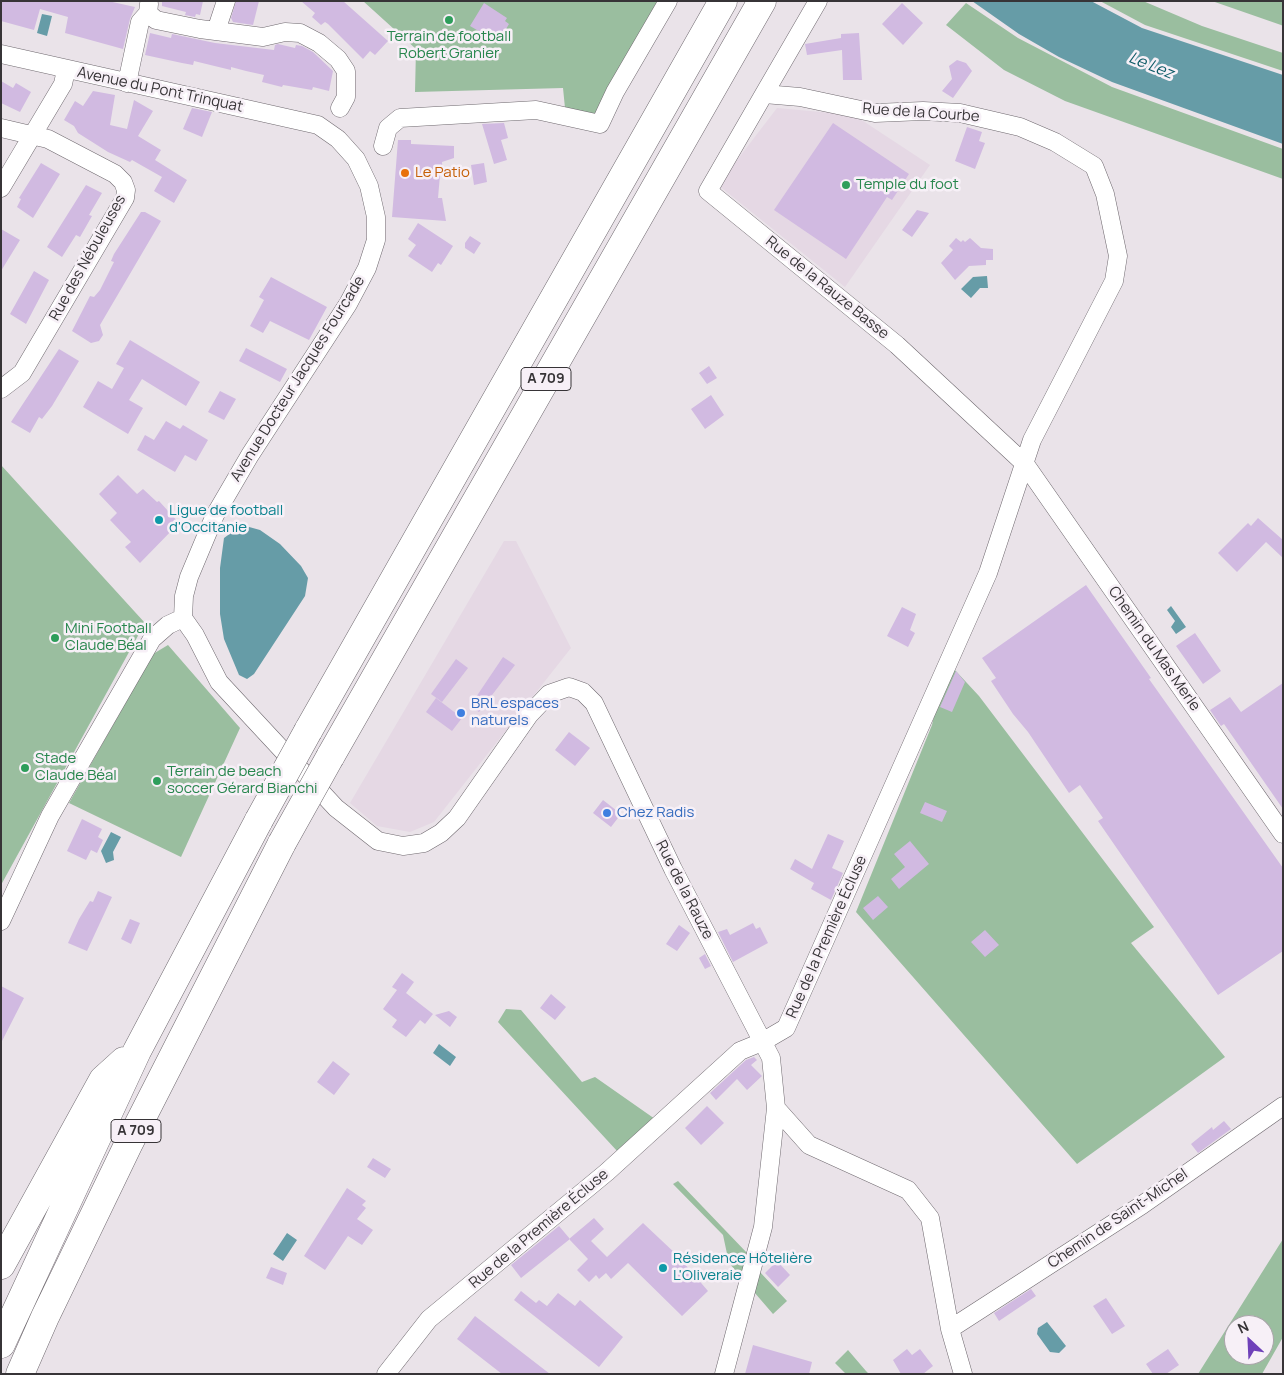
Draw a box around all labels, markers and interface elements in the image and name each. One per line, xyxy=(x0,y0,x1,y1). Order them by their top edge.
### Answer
marker: Terrain de football Robert Granier xyxy=(443,14,455,26)
place label: Terrain de football Robert Granier xyxy=(387,28,511,63)
water label: Le Lez xyxy=(1126,48,1176,84)
street label: Avenue du Pont Trinquat xyxy=(75,64,245,116)
street label: Rue de la Courbe xyxy=(862,100,980,126)
place label: Le Patio xyxy=(415,164,470,182)
marker: Le Patio xyxy=(399,167,411,179)
place label: Temple du foot xyxy=(856,176,959,194)
marker: Temple du foot xyxy=(840,179,852,191)
street label: Rue des Nébuleuses xyxy=(46,192,130,324)
street label: Rue de la Rauze Basse xyxy=(762,233,892,343)
street label: Avenue Docteur Jacques Fourcade xyxy=(227,273,369,485)
road number: A 709 xyxy=(521,368,571,390)
place label: Ligue de football d'Occitanie xyxy=(169,502,283,537)
marker: Ligue de football d'Occitanie xyxy=(153,514,165,526)
street label: Chemin du Mas Merle xyxy=(1104,583,1204,715)
place label: Mini Football Claude Béal xyxy=(65,620,152,655)
marker: Mini Football Claude Béal xyxy=(49,632,61,644)
place label: BRL espaces naturels xyxy=(471,695,559,730)
marker: BRL espaces naturels xyxy=(455,707,467,719)
place label: Stade Claude Béal xyxy=(35,750,117,785)
marker: Stade Claude Béal xyxy=(19,762,31,774)
place label: Terrain de beach soccer Gérard Bianchi xyxy=(167,763,318,798)
marker: Terrain de beach soccer Gérard Bianchi xyxy=(151,775,163,787)
place label: Chez Radis xyxy=(617,804,694,822)
marker: Chez Radis xyxy=(601,807,613,819)
street label: Rue de la Rauze xyxy=(651,838,717,942)
street label: Rue de la Première Écluse xyxy=(783,853,871,1021)
road number: A 709 xyxy=(111,1120,161,1142)
street label: Rue de la Première Écluse xyxy=(466,1165,612,1293)
street label: Chemin de Saint-Michel xyxy=(1045,1165,1191,1273)
place label: Résidence Hôtelière L'Oliveraie xyxy=(673,1250,812,1285)
marker: Résidence Hôtelière L'Oliveraie xyxy=(657,1262,669,1274)
north arrow xyxy=(1224,1315,1274,1365)
text: N xyxy=(1234,1316,1251,1338)

